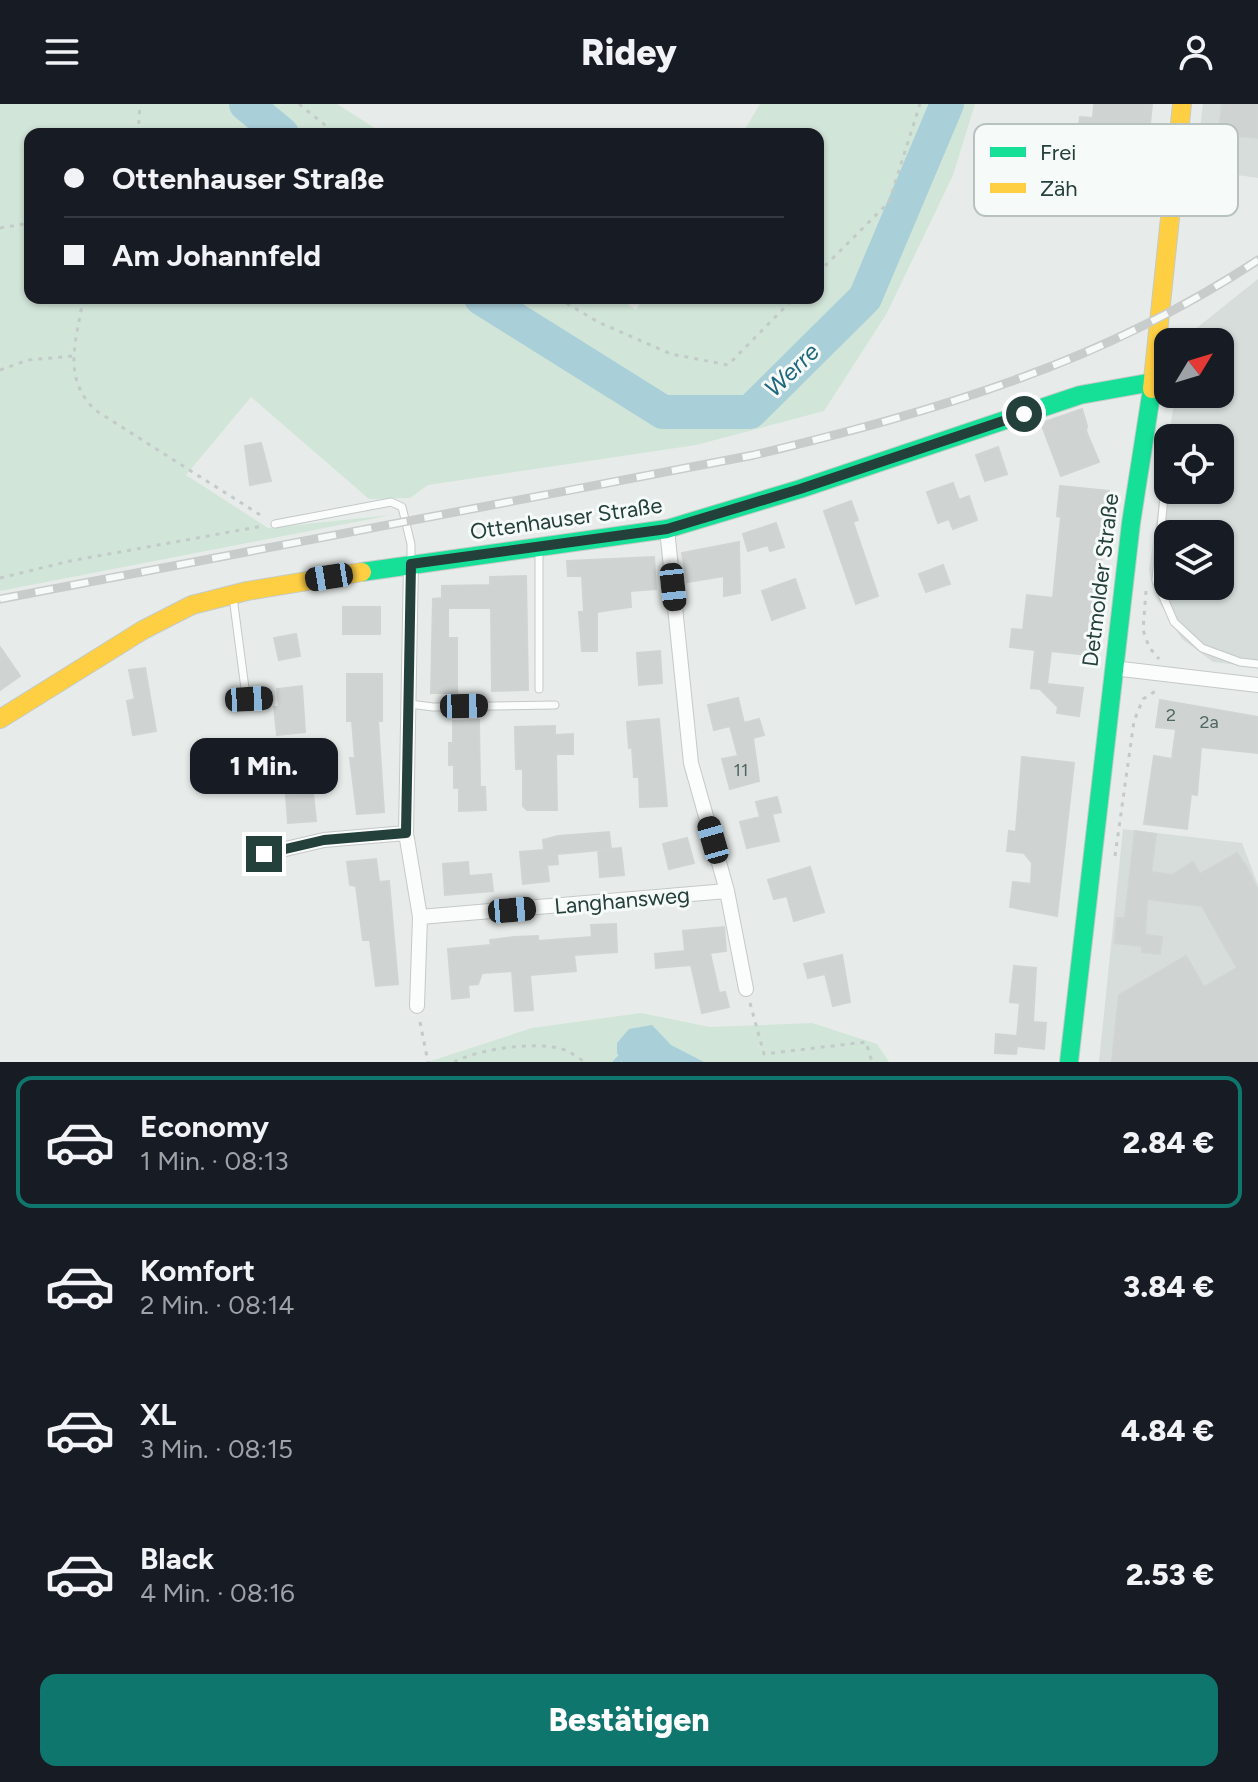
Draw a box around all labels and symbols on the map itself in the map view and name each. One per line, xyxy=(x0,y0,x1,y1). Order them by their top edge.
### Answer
legend xyxy=(974,124,1238,216)
text: Frei xyxy=(1040,139,1076,166)
text: Zäh xyxy=(1040,175,1078,202)
north arrow xyxy=(1154,328,1234,408)
water label: Werre xyxy=(758,337,825,403)
route start xyxy=(1006,396,1042,432)
street label: Ottenhauser Straße xyxy=(468,492,664,545)
street label: Detmolder Straße xyxy=(1076,492,1125,668)
car xyxy=(303,561,355,593)
car xyxy=(659,562,687,612)
car xyxy=(224,686,274,712)
car xyxy=(440,694,488,718)
house number: 2 xyxy=(1166,704,1176,726)
house number: 2a xyxy=(1199,711,1219,733)
callout: 1 Min. xyxy=(190,738,338,794)
house number: 11 xyxy=(734,759,748,781)
car xyxy=(695,814,731,866)
route end xyxy=(246,836,282,872)
street label: Langhansweg xyxy=(553,881,691,920)
car xyxy=(487,896,537,924)

